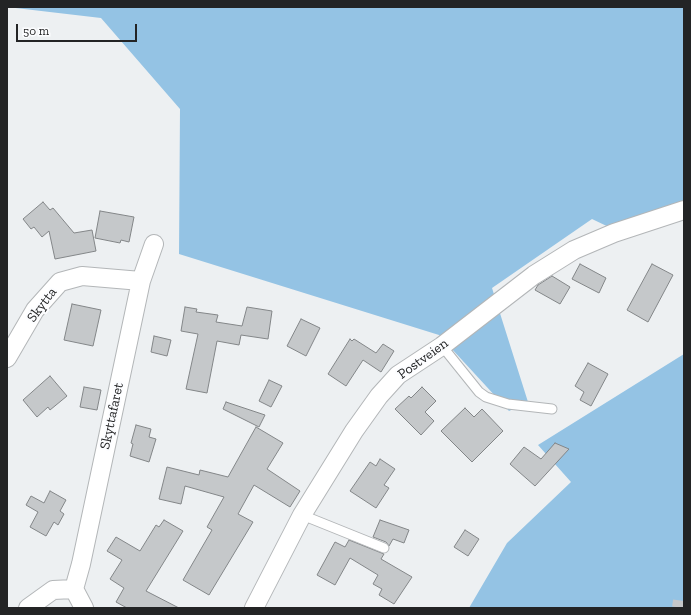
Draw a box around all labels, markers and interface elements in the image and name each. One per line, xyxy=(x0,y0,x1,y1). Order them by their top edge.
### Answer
scale bar xyxy=(18,16,139,42)
text: 50 m xyxy=(23,24,49,38)
street label: Skytta xyxy=(24,284,60,326)
street label: Postveien xyxy=(395,335,451,383)
street label: Skyttafaret xyxy=(97,381,127,451)

